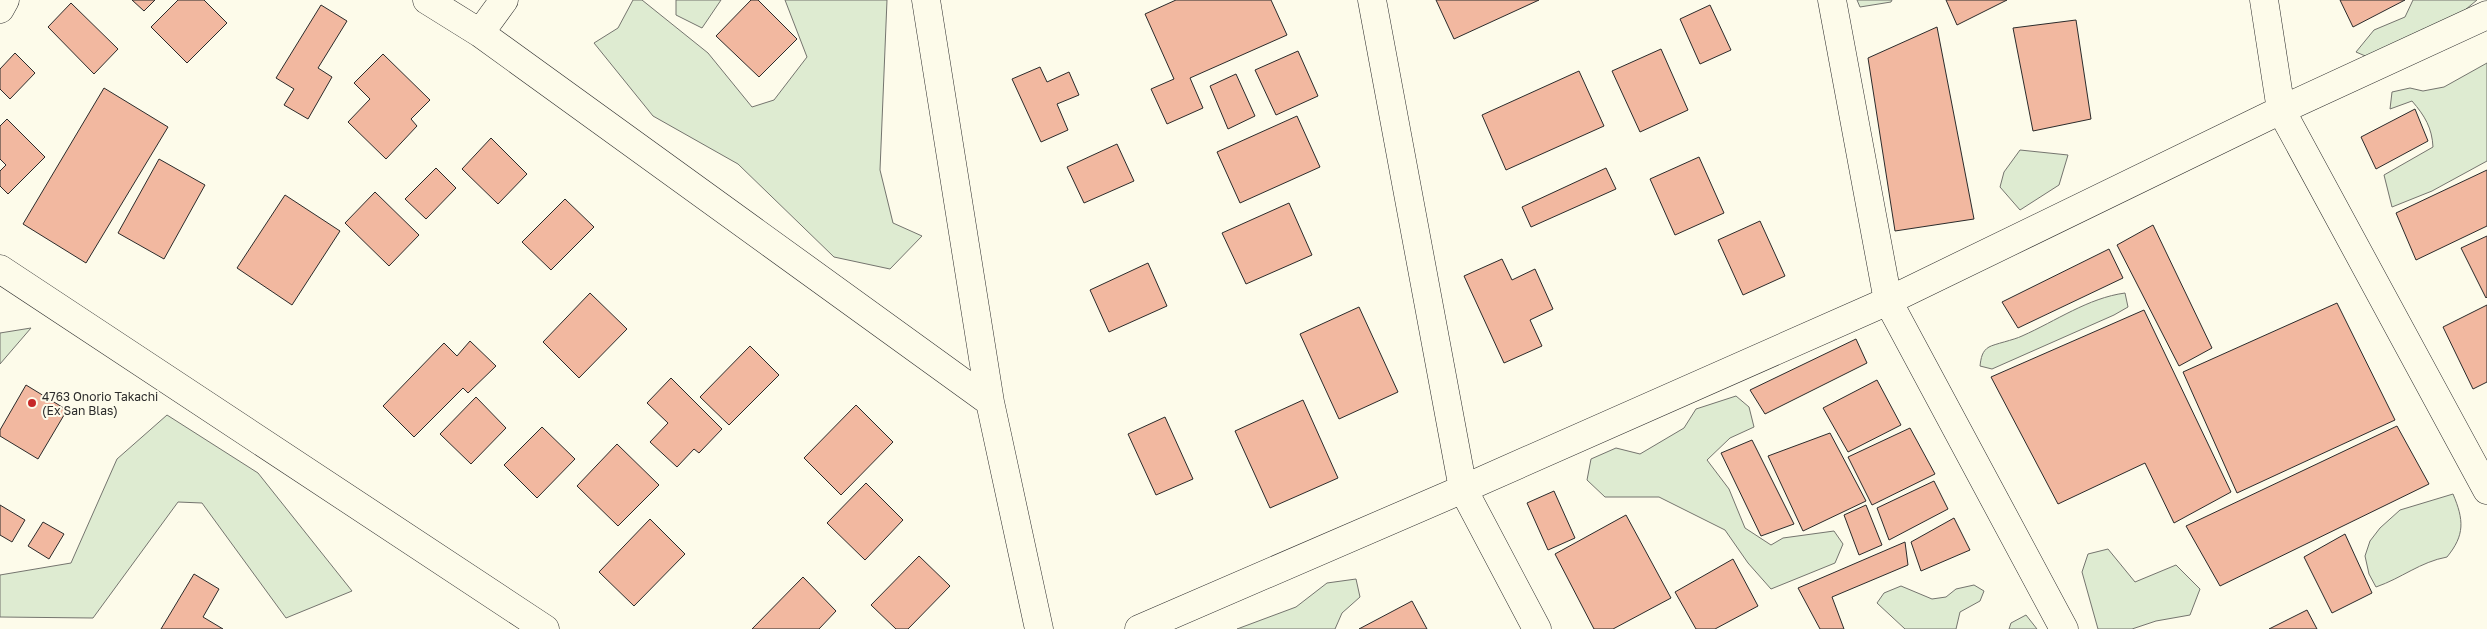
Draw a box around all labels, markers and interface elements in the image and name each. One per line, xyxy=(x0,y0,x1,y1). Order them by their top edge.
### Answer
place label: 4763 Onorio Takachi (Ex San Blas) xyxy=(42,389,158,418)
marker: 4763 Onorio Takachi (Ex San Blas) xyxy=(26,397,38,409)

